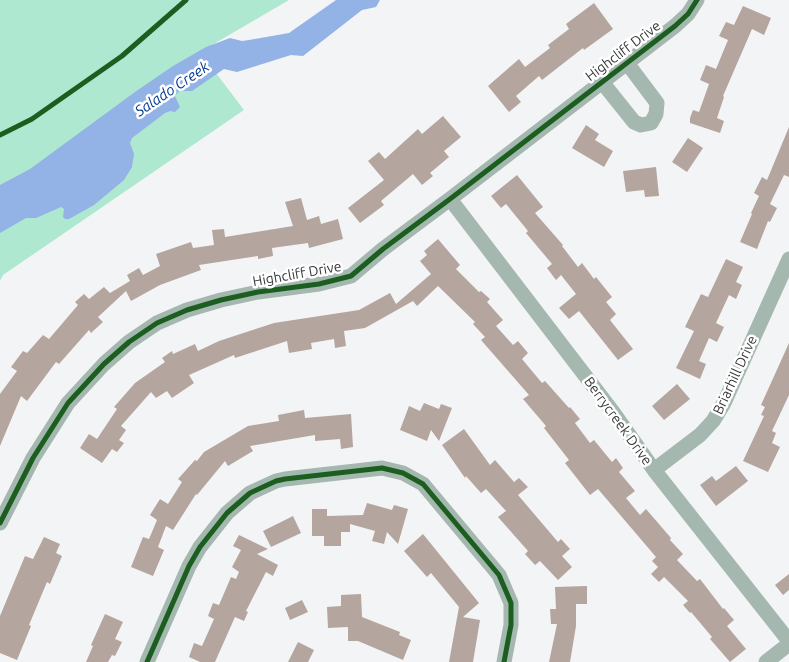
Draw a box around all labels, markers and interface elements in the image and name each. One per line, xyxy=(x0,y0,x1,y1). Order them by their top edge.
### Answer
street label: Highcliff Drive xyxy=(582,17,664,85)
water label: Salado Creek xyxy=(131,58,213,120)
street label: Highcliff Drive xyxy=(251,258,343,290)
street label: Briarhill Drive xyxy=(709,333,761,417)
street label: Berrycreek Drive xyxy=(580,374,656,468)

